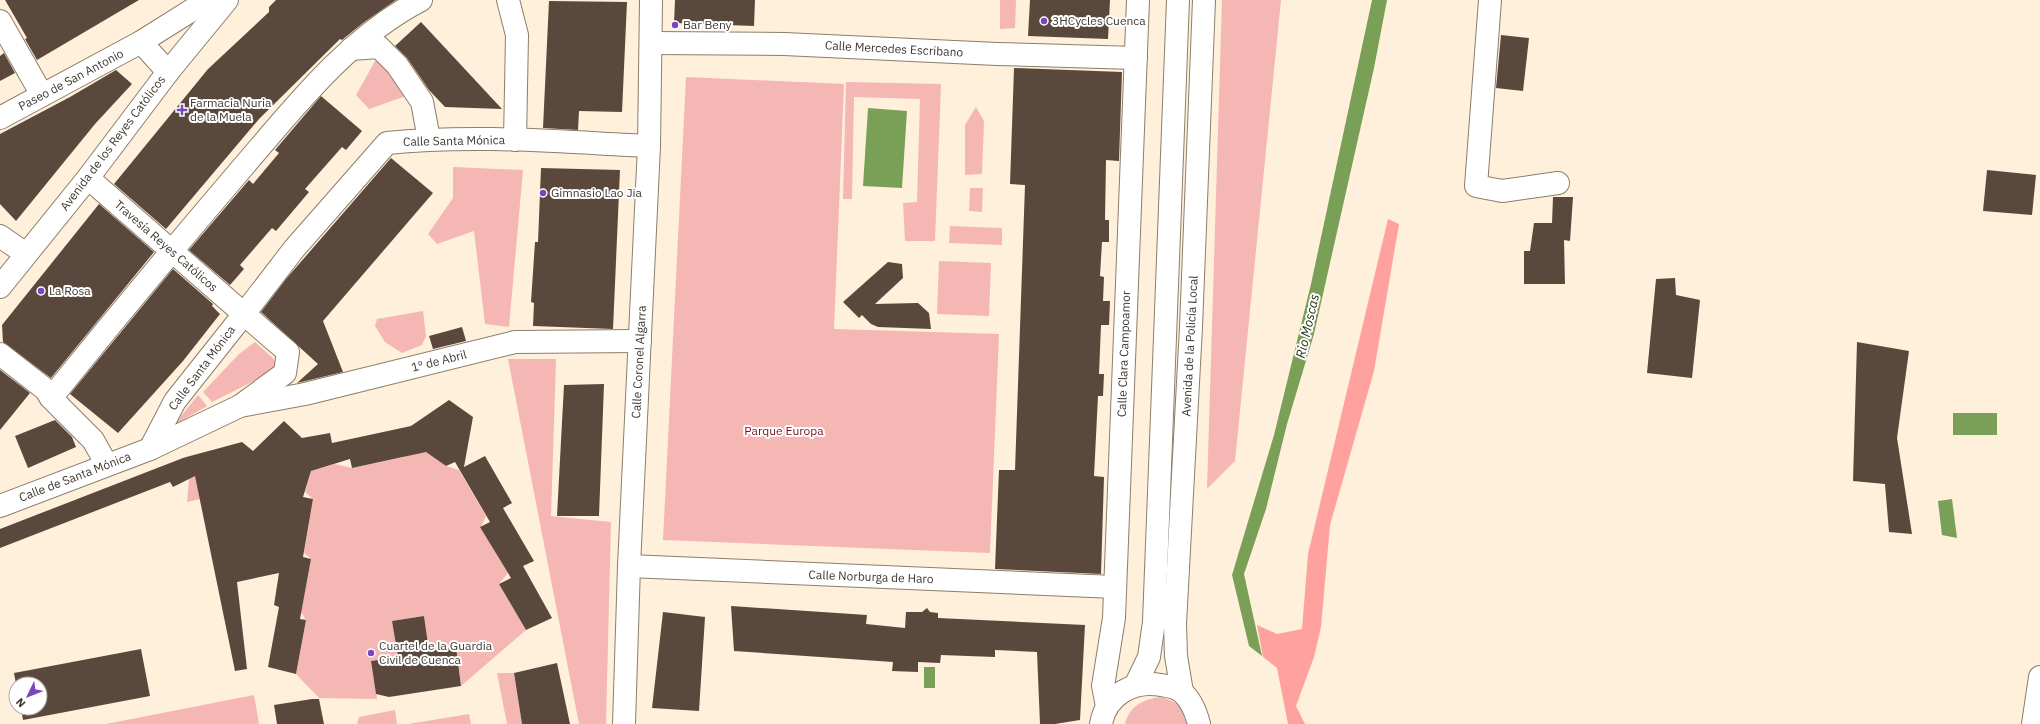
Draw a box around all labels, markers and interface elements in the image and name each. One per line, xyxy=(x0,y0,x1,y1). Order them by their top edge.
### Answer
place label: 3HCycles Cuenca xyxy=(1052,13,1146,28)
marker: 3HCycles Cuenca xyxy=(1039,16,1049,26)
place label: Bar Beny xyxy=(683,17,732,32)
marker: Bar Beny xyxy=(670,20,680,30)
street label: Calle Mercedes Escribano xyxy=(825,37,964,60)
street label: Paseo de San Antonio xyxy=(16,45,126,114)
street label: Avenida de los Reyes Católicos xyxy=(57,72,169,213)
place label: Farmacia Nuria de la Muela xyxy=(190,95,272,124)
marker: Farmacia Nuria de la Muela xyxy=(177,105,187,115)
street label: Calle Santa Mónica xyxy=(403,132,506,149)
place label: Gimnasio Lao Jia xyxy=(551,185,643,200)
marker: Gimnasio Lao Jia xyxy=(538,188,548,198)
street label: Travesía Reyes Católicos xyxy=(112,197,221,295)
street label: Avenida de la Policía Local xyxy=(1178,275,1201,417)
place label: La Rosa xyxy=(49,283,91,298)
marker: La Rosa xyxy=(36,286,46,296)
street label: Calle Clara Campoamor xyxy=(1114,290,1133,417)
water label: Rio Moscas xyxy=(1292,292,1323,360)
street label: Calle Coronel Algarra xyxy=(628,304,649,419)
street label: Calle Santa Mónica xyxy=(165,322,239,413)
street label: 1º de Abril xyxy=(410,346,468,375)
park label: Parque Europa xyxy=(744,423,824,438)
street label: Calle de Santa Mónica xyxy=(17,448,133,505)
street label: Calle Norburga de Haro xyxy=(808,567,934,586)
place label: Cuartel de la Guardia Civil de Cuenca xyxy=(379,638,493,667)
marker: Cuartel de la Guardia Civil de Cuenca xyxy=(366,648,376,658)
north arrow xyxy=(8,676,48,716)
text: N xyxy=(13,695,29,711)

